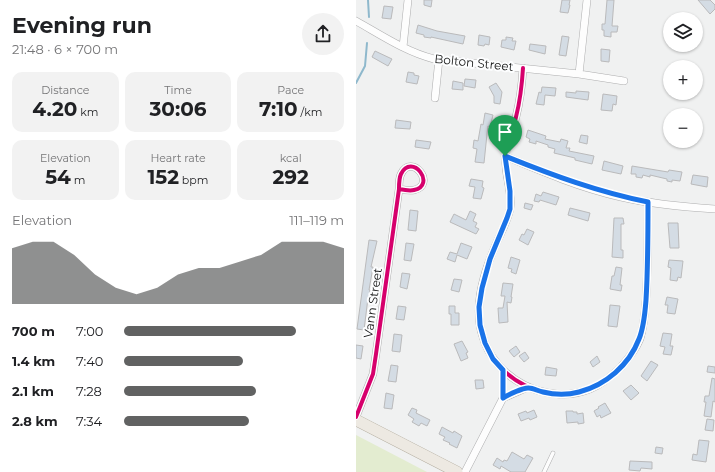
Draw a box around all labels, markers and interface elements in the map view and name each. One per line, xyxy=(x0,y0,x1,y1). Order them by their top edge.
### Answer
text: Evening run xyxy=(12,12,152,39)
map controls xyxy=(663,12,703,148)
button: layers xyxy=(663,12,703,52)
button: share xyxy=(302,13,344,55)
text: 21:48 · 6 × 700 m xyxy=(12,41,118,57)
street label: Bolton Street xyxy=(434,51,514,74)
button: + xyxy=(663,60,703,100)
text: Distance xyxy=(41,83,89,97)
text: Time xyxy=(164,83,192,97)
text: Pace xyxy=(277,83,304,97)
text: 4.20 xyxy=(32,97,77,121)
text: 30:06 xyxy=(150,97,206,121)
text: 7:10 xyxy=(259,97,298,121)
text: km xyxy=(77,105,98,119)
text: /km xyxy=(298,105,322,119)
button: − xyxy=(663,108,703,148)
pin xyxy=(488,115,522,156)
icon: arrive xyxy=(494,121,516,143)
text: Elevation xyxy=(40,151,91,165)
text: Heart rate xyxy=(150,151,206,165)
text: kcal xyxy=(280,151,302,165)
text: 54 xyxy=(45,165,71,189)
text: 152 xyxy=(148,165,179,189)
text: 292 xyxy=(273,165,309,189)
text: m xyxy=(71,173,85,187)
text: bpm xyxy=(179,173,208,187)
text: Elevation xyxy=(12,212,72,228)
text: 111–119 m xyxy=(289,212,344,228)
street label: Vann Street xyxy=(360,267,385,339)
text: 700 m xyxy=(12,323,55,339)
text: 7:00 xyxy=(76,323,103,339)
text: 1.4 km xyxy=(12,353,55,369)
text: 7:40 xyxy=(76,353,103,369)
text: 2.1 km xyxy=(12,383,54,399)
text: 7:28 xyxy=(76,383,102,399)
text: 2.8 km xyxy=(12,413,58,429)
text: 7:34 xyxy=(76,413,102,429)

